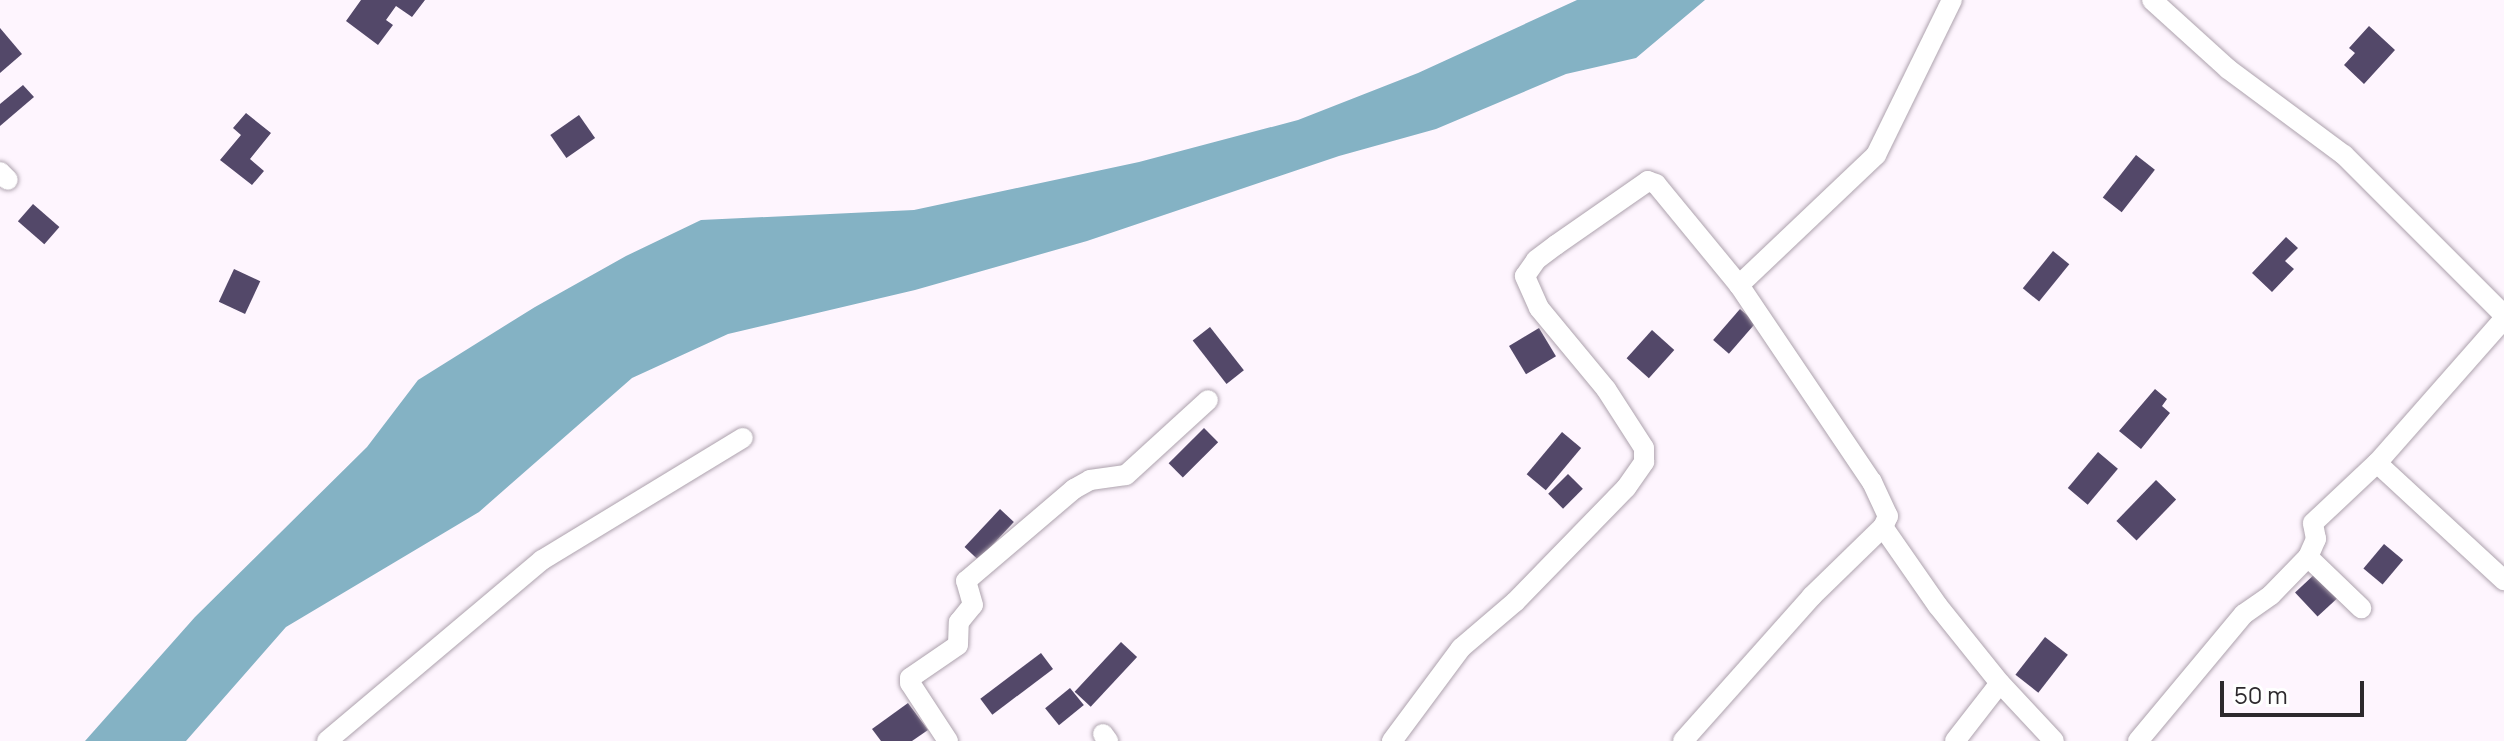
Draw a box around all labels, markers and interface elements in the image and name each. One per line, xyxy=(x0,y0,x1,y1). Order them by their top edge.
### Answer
scale bar xyxy=(2224,665,2368,715)
text: 50 m xyxy=(2234,678,2288,711)

